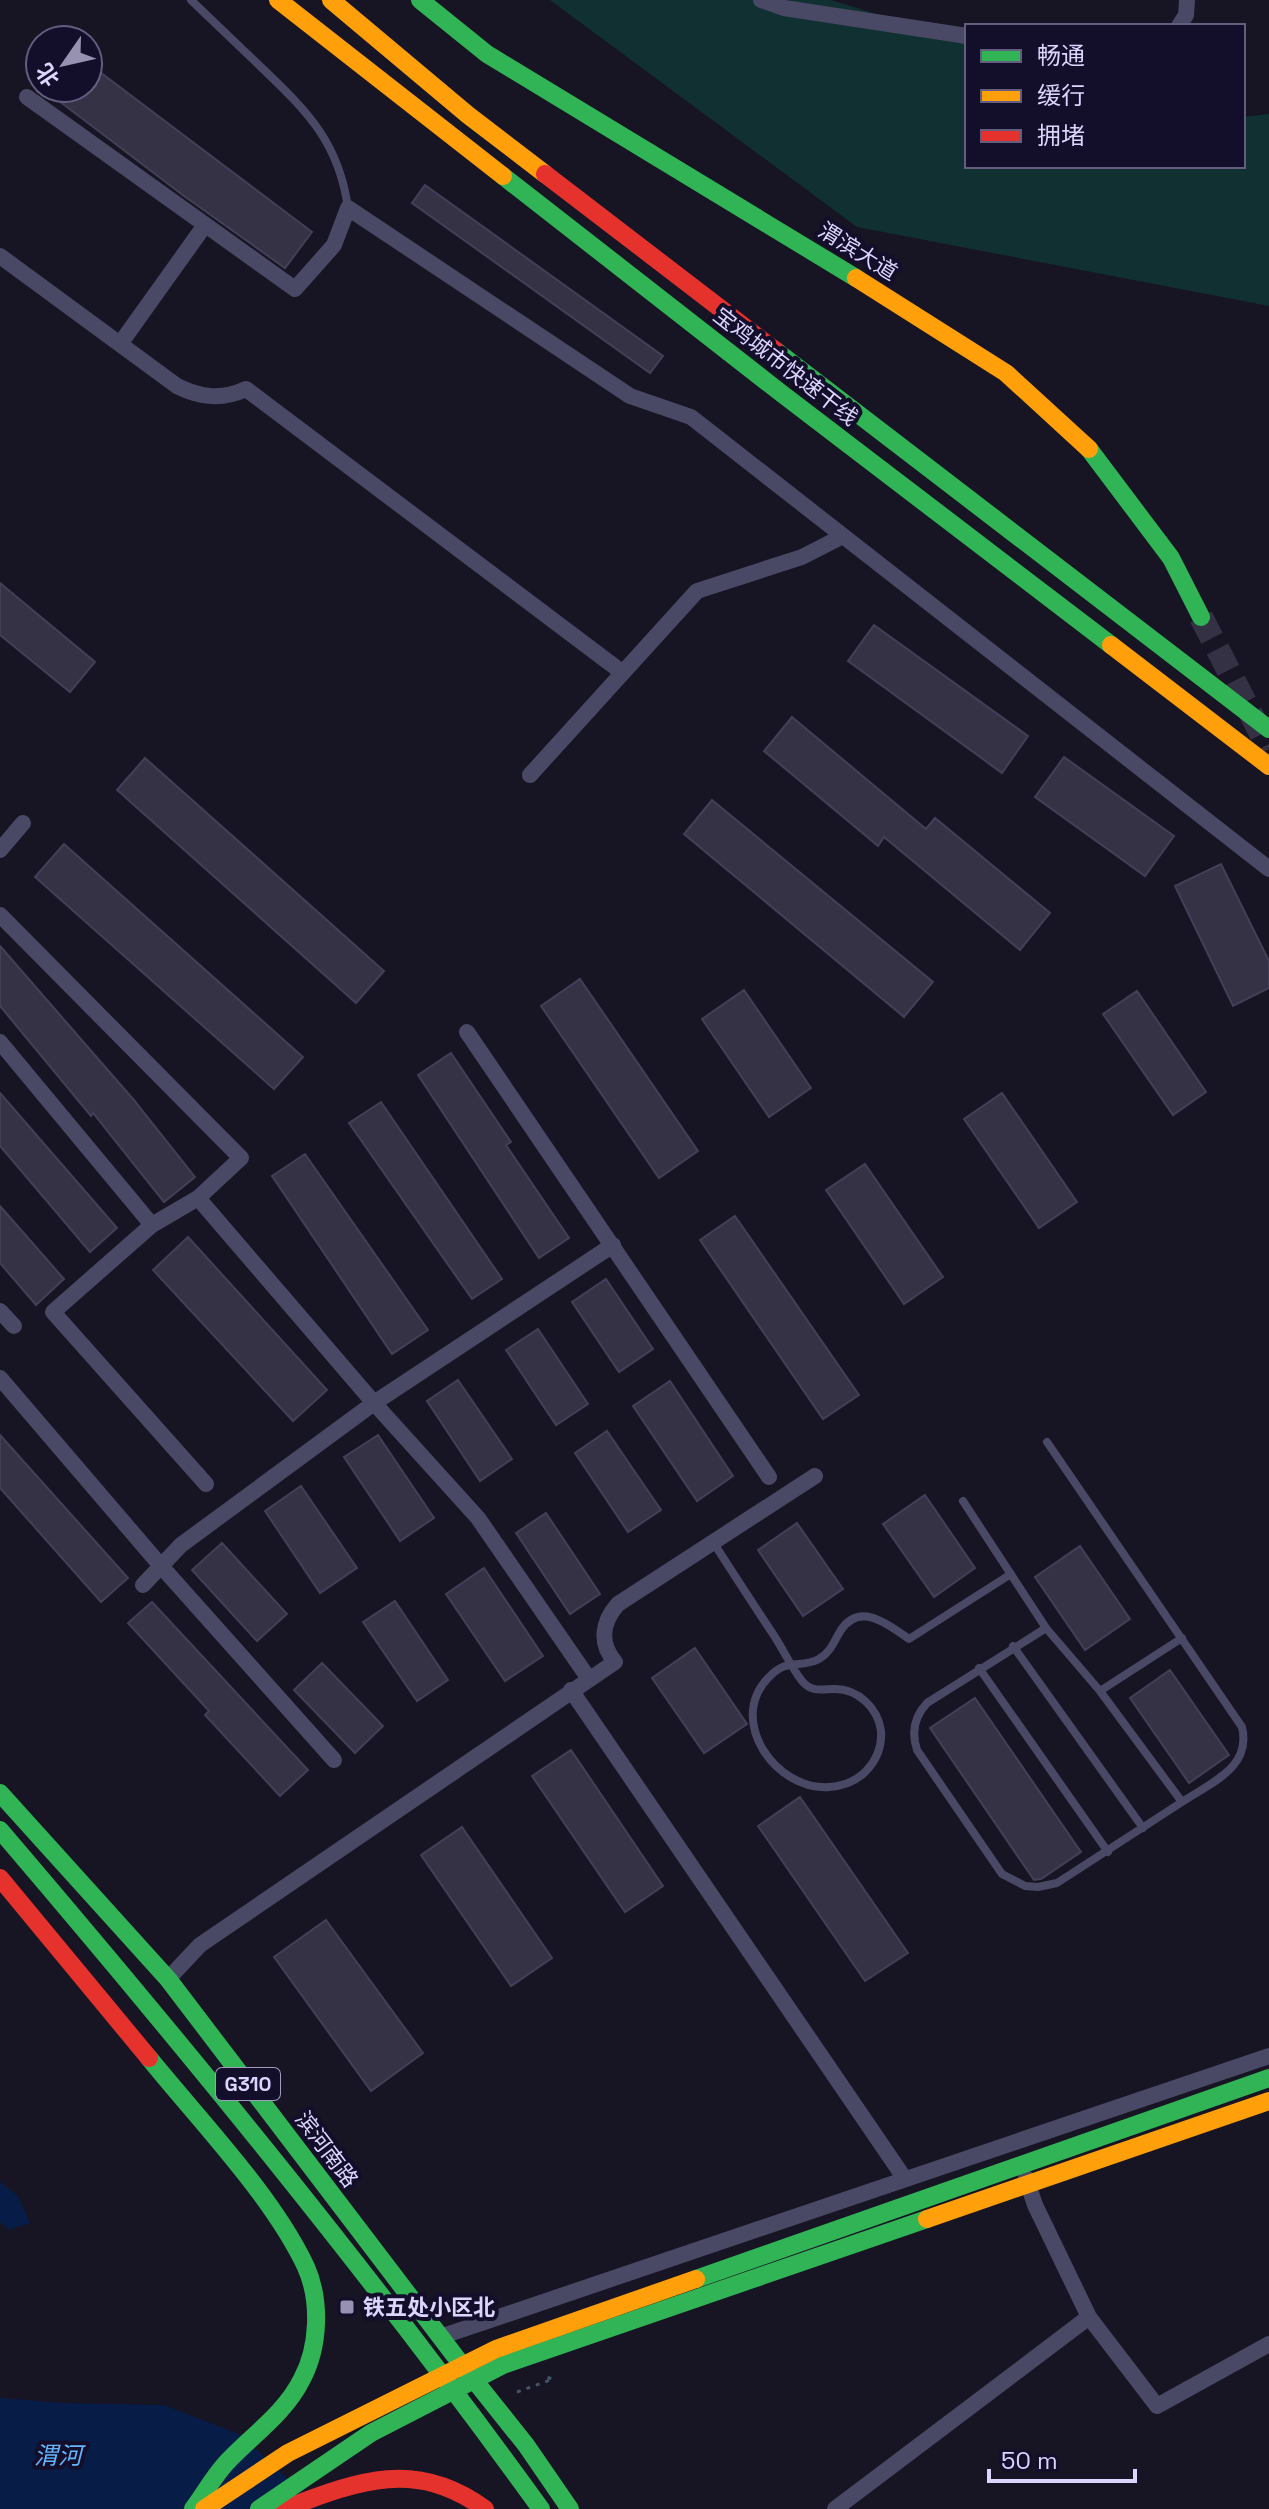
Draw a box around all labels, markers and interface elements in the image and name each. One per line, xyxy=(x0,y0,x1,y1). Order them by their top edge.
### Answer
north arrow xyxy=(24,24,104,104)
legend xyxy=(965,24,1245,168)
text: 畅通 xyxy=(1037,40,1085,71)
text: 北 xyxy=(30,58,65,92)
text: 缓行 xyxy=(1037,80,1085,111)
text: 拥堵 xyxy=(1037,120,1085,151)
street label: 渭滨大道 xyxy=(813,216,903,286)
street label: 宝鸡城市快速干线 xyxy=(708,301,864,431)
road number: G310 xyxy=(216,2068,280,2100)
street label: 滨河南路 xyxy=(289,2105,365,2193)
place label: 铁五处小区北 xyxy=(363,2293,495,2321)
marker: 铁五处小区北 xyxy=(338,2298,356,2316)
scale bar xyxy=(989,2433,1135,2483)
water label: 渭河 xyxy=(34,2440,86,2471)
text: 50 m xyxy=(1001,2445,1058,2476)

